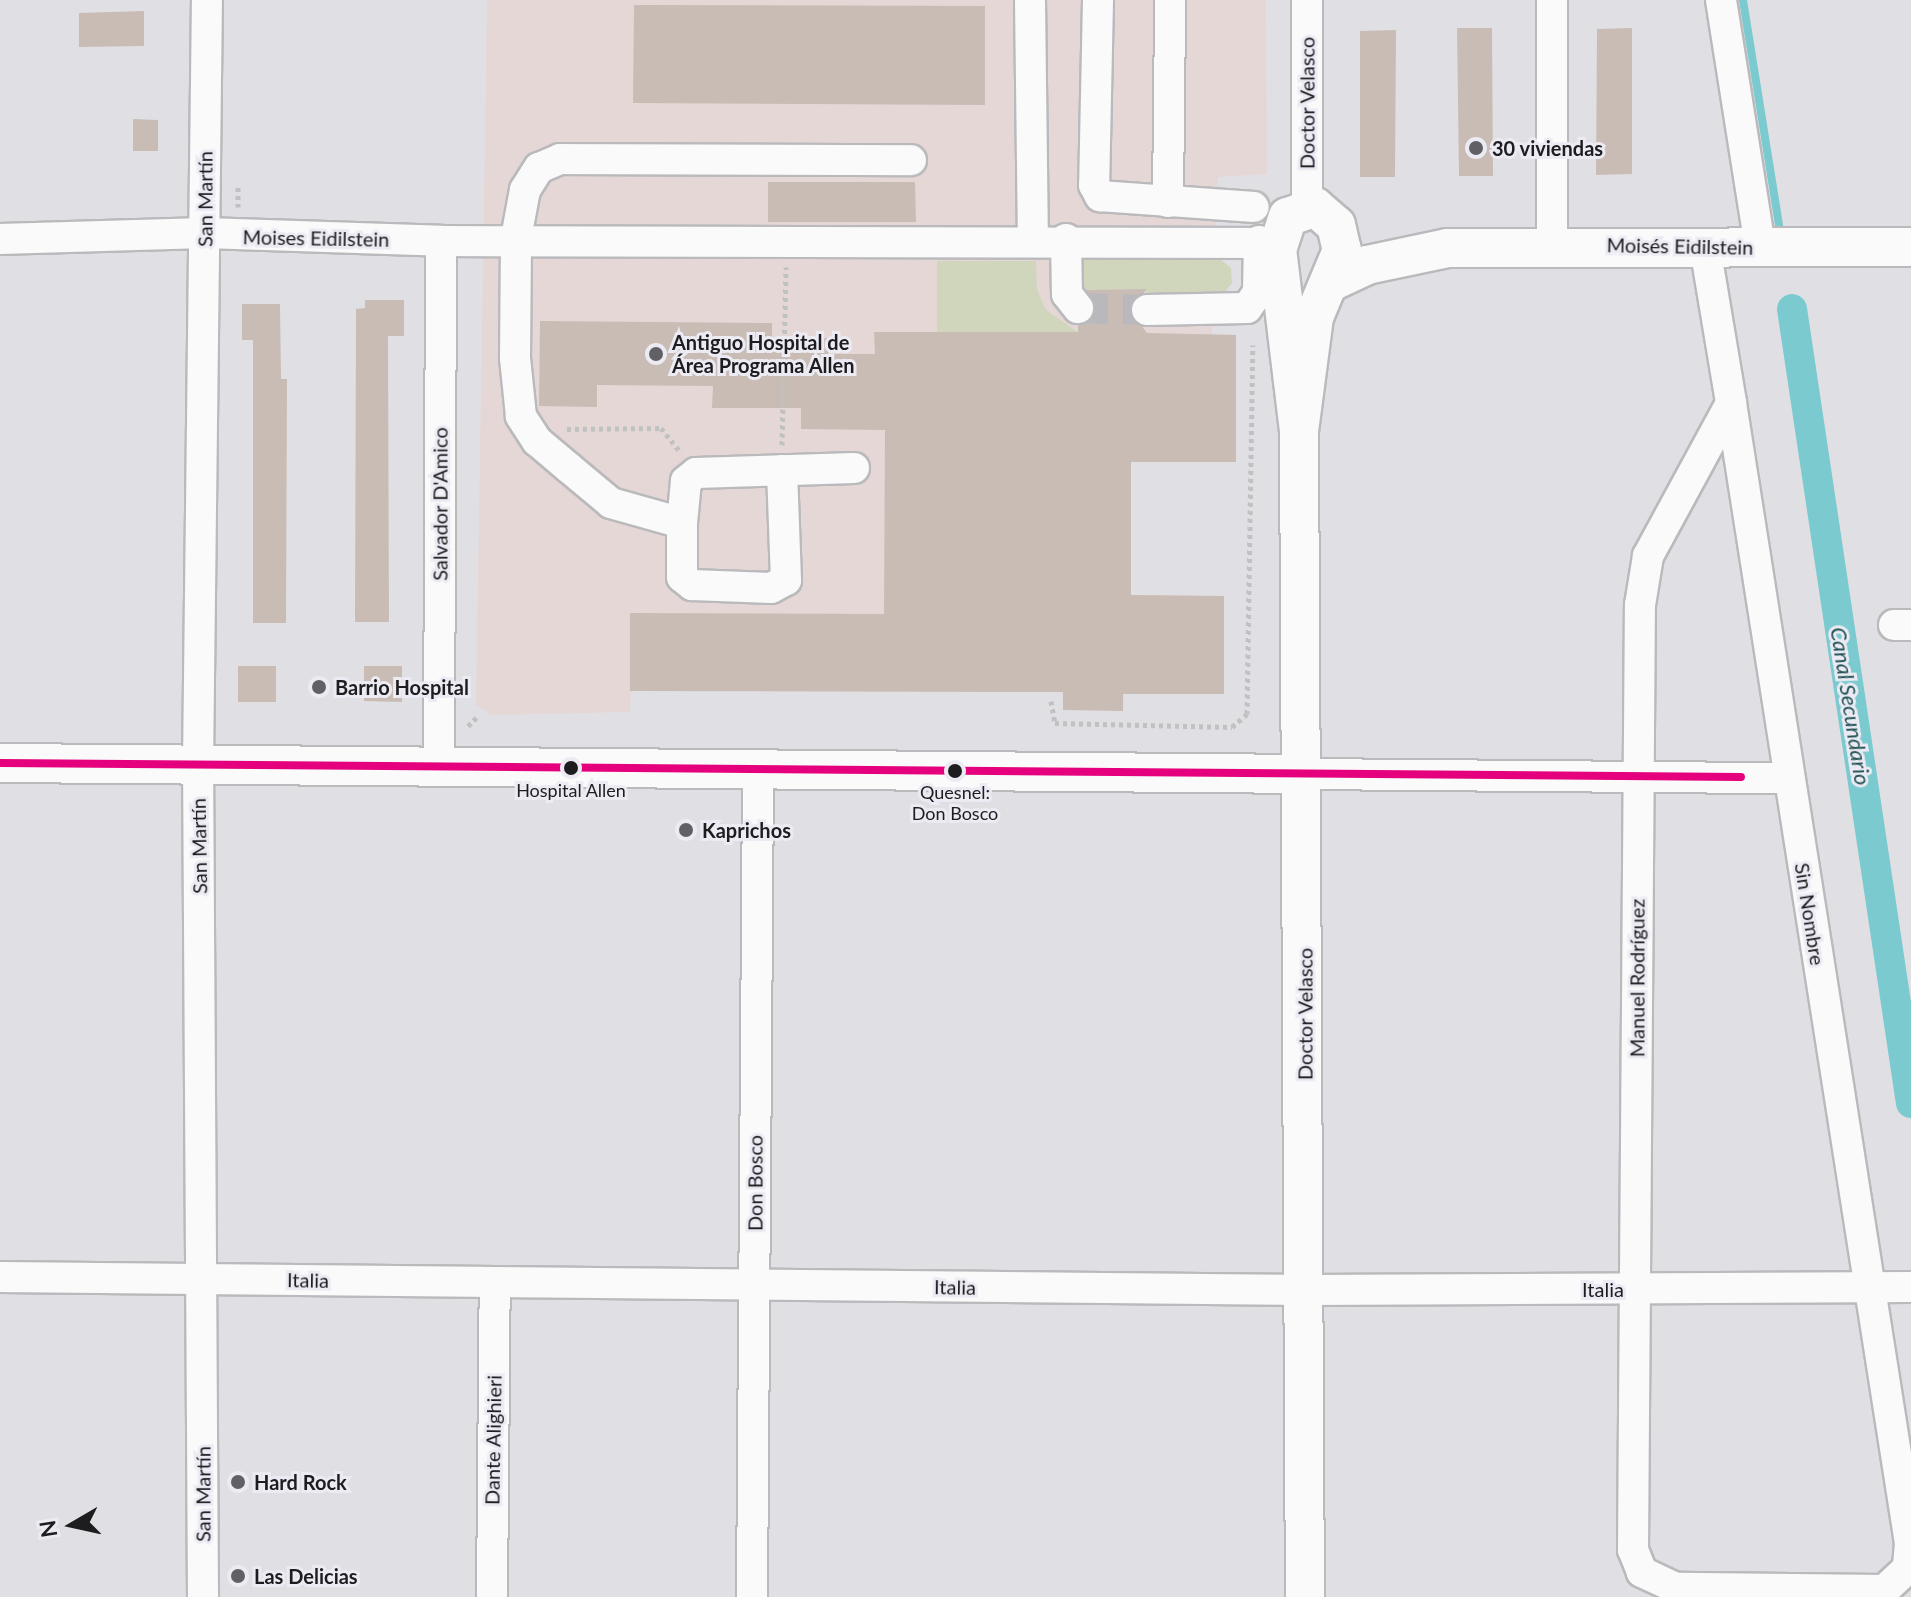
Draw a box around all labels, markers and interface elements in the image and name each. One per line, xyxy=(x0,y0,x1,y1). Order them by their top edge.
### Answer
street label: Doctor Velasco xyxy=(1295,36,1319,170)
place label: 30 viviendas xyxy=(1492,136,1604,160)
marker: 30 viviendas xyxy=(1467,139,1485,157)
street label: San Martín xyxy=(193,151,217,247)
street label: Moises Eidilstein xyxy=(242,225,390,251)
street label: Moisés Eidilstein xyxy=(1606,233,1754,259)
place label: Antiguo Hospital de Área Programa Allen xyxy=(672,330,855,377)
marker: Antiguo Hospital de Área Programa Allen xyxy=(647,345,665,363)
street label: Salvador D'Amico xyxy=(428,427,452,581)
water label: Canal Secundario xyxy=(1825,625,1877,787)
place label: Barrio Hospital xyxy=(335,675,469,699)
marker: Barrio Hospital xyxy=(310,678,328,696)
marker: Hospital Allen xyxy=(563,760,579,776)
marker: Quesnel: Don Bosco xyxy=(947,763,963,779)
place label: Hospital Allen xyxy=(516,779,626,801)
place label: Quesnel: Don Bosco xyxy=(912,782,998,824)
street label: San Martín xyxy=(186,798,212,894)
place label: Kaprichos xyxy=(702,818,791,842)
marker: Kaprichos xyxy=(677,821,695,839)
street label: Sin Nombre xyxy=(1790,861,1830,967)
street label: Manuel Rodríguez xyxy=(1625,899,1649,1057)
street label: Doctor Velasco xyxy=(1293,947,1317,1081)
street label: Don Bosco xyxy=(743,1135,767,1231)
street label: Italia xyxy=(287,1268,329,1292)
street label: Italia xyxy=(934,1275,976,1299)
street label: Italia xyxy=(1582,1277,1624,1301)
street label: Dante Alighieri xyxy=(480,1374,506,1506)
street label: San Martín xyxy=(191,1446,215,1542)
place label: Hard Rock xyxy=(254,1470,347,1494)
marker: Hard Rock xyxy=(229,1473,247,1491)
north arrow xyxy=(32,1485,112,1565)
text: N xyxy=(33,1518,62,1539)
place label: Las Delicias xyxy=(254,1564,358,1588)
marker: Las Delicias xyxy=(229,1567,247,1585)

